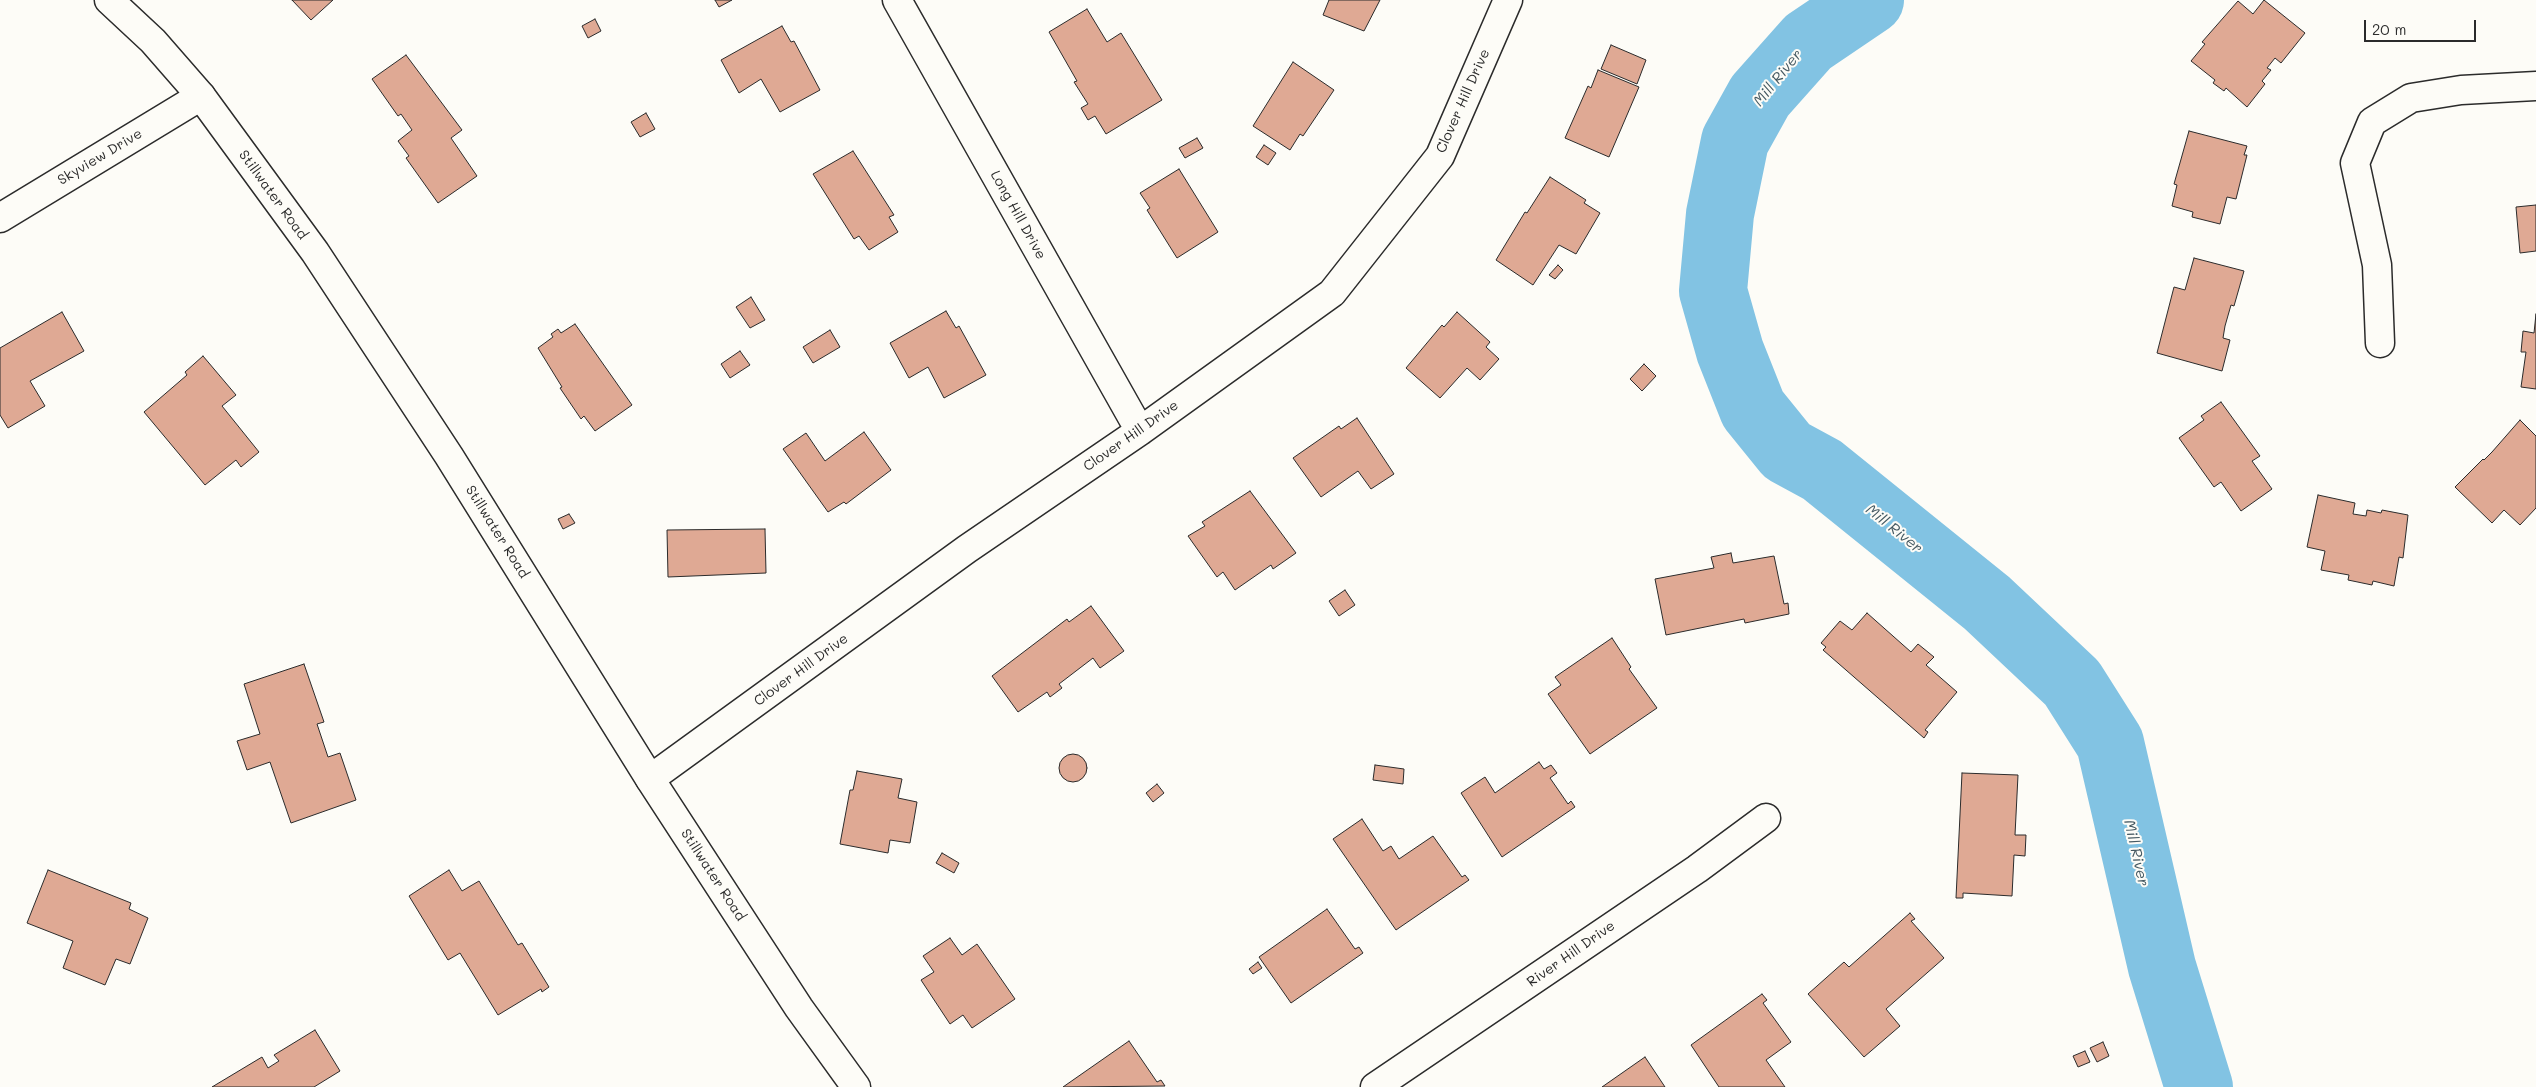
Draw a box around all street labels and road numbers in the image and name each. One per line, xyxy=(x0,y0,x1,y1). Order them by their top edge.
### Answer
street label: Clover Hill Drive xyxy=(1433,46,1493,156)
street label: Skyview Drive xyxy=(55,125,145,189)
street label: Stillwater Road xyxy=(235,147,311,243)
street label: Long Hill Drive xyxy=(987,168,1049,262)
street label: Clover Hill Drive xyxy=(1080,397,1182,475)
street label: Stillwater Road xyxy=(462,483,532,581)
street label: Clover Hill Drive xyxy=(751,630,851,710)
street label: Stillwater Road xyxy=(677,826,749,924)
street label: River Hill Drive xyxy=(1524,917,1618,991)

